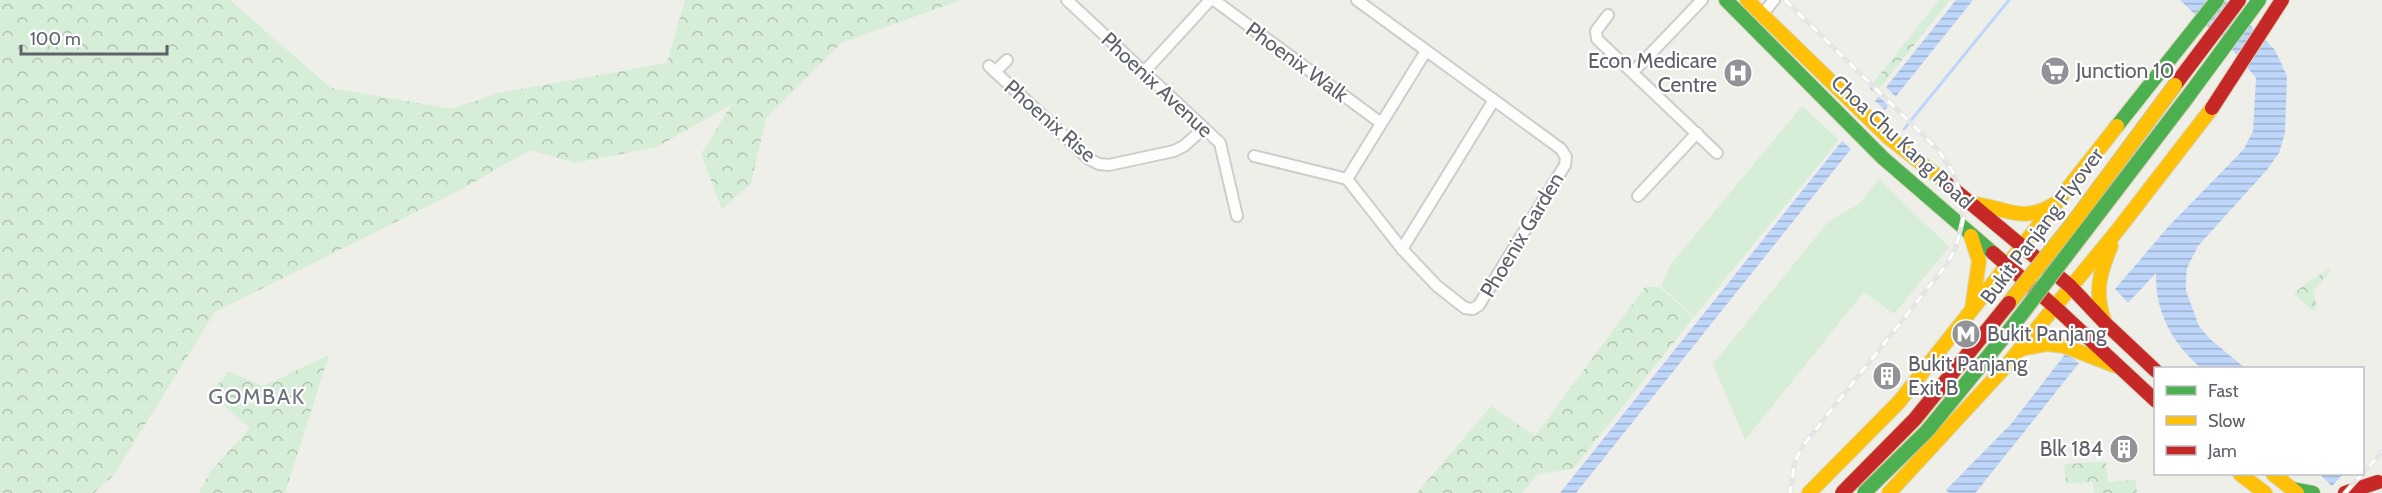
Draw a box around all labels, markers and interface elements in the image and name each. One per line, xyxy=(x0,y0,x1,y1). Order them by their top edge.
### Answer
street label: Phoenix Walk xyxy=(1241,16,1354,107)
scale bar xyxy=(21,18,166,56)
street label: Phoenix Avenue xyxy=(1097,27,1218,143)
text: 100 m xyxy=(30,28,81,50)
place label: Econ Medicare Centre xyxy=(1588,48,1717,97)
supermarket icon: Junction 10 xyxy=(2039,55,2071,87)
hospital icon: Econ Medicare Centre xyxy=(1722,57,1754,89)
place label: Junction 10 xyxy=(2075,58,2174,83)
street label: Choa Chu Kang Road xyxy=(1826,69,1979,214)
street label: Phoenix Rise xyxy=(1000,74,1101,167)
street label: Bukit Panjang Flyover xyxy=(1975,142,2110,309)
street label: Phoenix Garden xyxy=(1475,168,1569,302)
metro station icon: Bukit Panjang xyxy=(1950,318,1982,350)
place label: Bukit Panjang xyxy=(1987,321,2107,347)
place label: Bukit Panjang Exit B xyxy=(1908,351,2028,400)
building icon: Bukit Panjang Exit B xyxy=(1871,360,1903,392)
legend xyxy=(2154,367,2364,475)
text: Fast xyxy=(2208,380,2239,402)
district label: GOMBAK xyxy=(208,383,306,410)
text: Slow xyxy=(2208,410,2245,432)
building icon: Blk 184 xyxy=(2108,433,2140,465)
place label: Blk 184 xyxy=(2040,436,2103,461)
text: Jam xyxy=(2207,440,2237,462)

